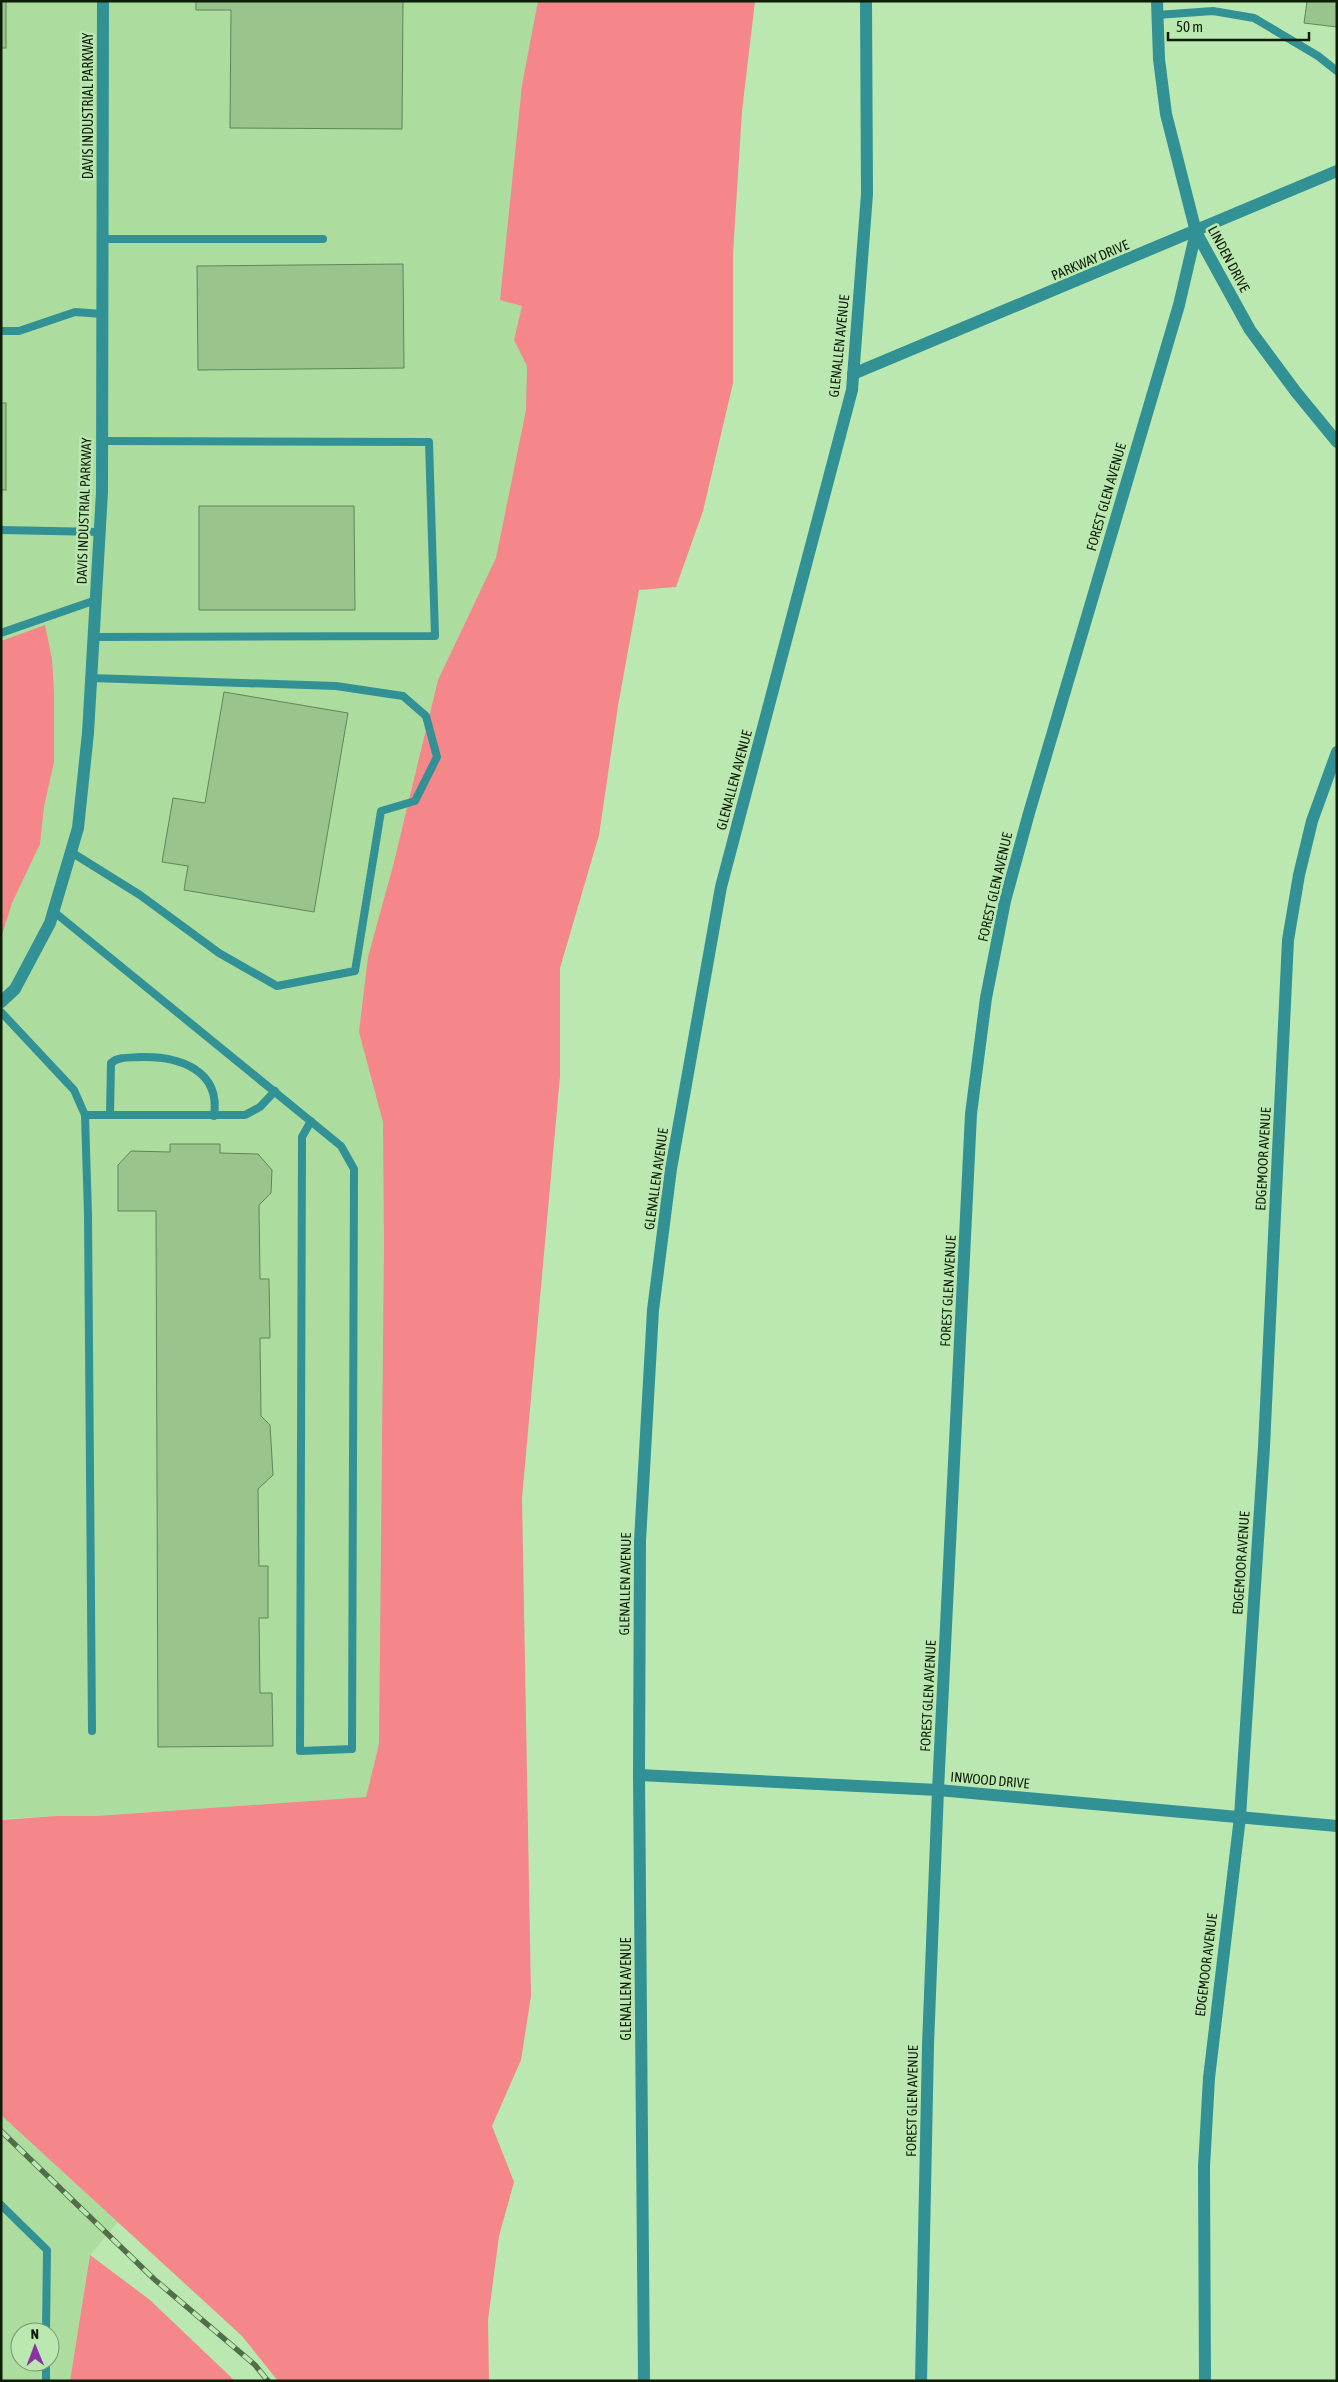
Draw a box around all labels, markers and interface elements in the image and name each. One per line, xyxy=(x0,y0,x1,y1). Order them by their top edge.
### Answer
scale bar xyxy=(1168,10,1309,42)
text: 50 m xyxy=(1176,18,1203,35)
street label: DAVIS INDUSTRIAL PARKWAY xyxy=(80,32,96,179)
street label: LINDEN DRIVE xyxy=(1205,223,1253,295)
street label: PARKWAY DRIVE xyxy=(1049,237,1131,283)
street label: GLENALLEN AVENUE xyxy=(826,294,852,398)
street label: DAVIS INDUSTRIAL PARKWAY xyxy=(73,437,95,585)
street label: FOREST GLEN AVENUE xyxy=(1083,441,1129,553)
street label: GLENALLEN AVENUE xyxy=(713,728,755,832)
street label: FOREST GLEN AVENUE xyxy=(975,831,1015,943)
street label: EDGEMOOR AVENUE xyxy=(1252,1107,1274,1211)
street label: GLENALLEN AVENUE xyxy=(641,1127,671,1231)
street label: FOREST GLEN AVENUE xyxy=(937,1235,959,1347)
street label: EDGEMOOR AVENUE xyxy=(1229,1511,1253,1615)
street label: GLENALLEN AVENUE xyxy=(616,1532,634,1636)
street label: FOREST GLEN AVENUE xyxy=(917,1640,939,1752)
street label: INWOOD DRIVE xyxy=(950,1769,1030,1791)
street label: EDGEMOOR AVENUE xyxy=(1192,1913,1220,2017)
street label: GLENALLEN AVENUE xyxy=(618,1938,634,2040)
street label: FOREST GLEN AVENUE xyxy=(903,2045,921,2157)
north arrow xyxy=(10,2322,60,2372)
text: N xyxy=(31,2326,39,2342)

